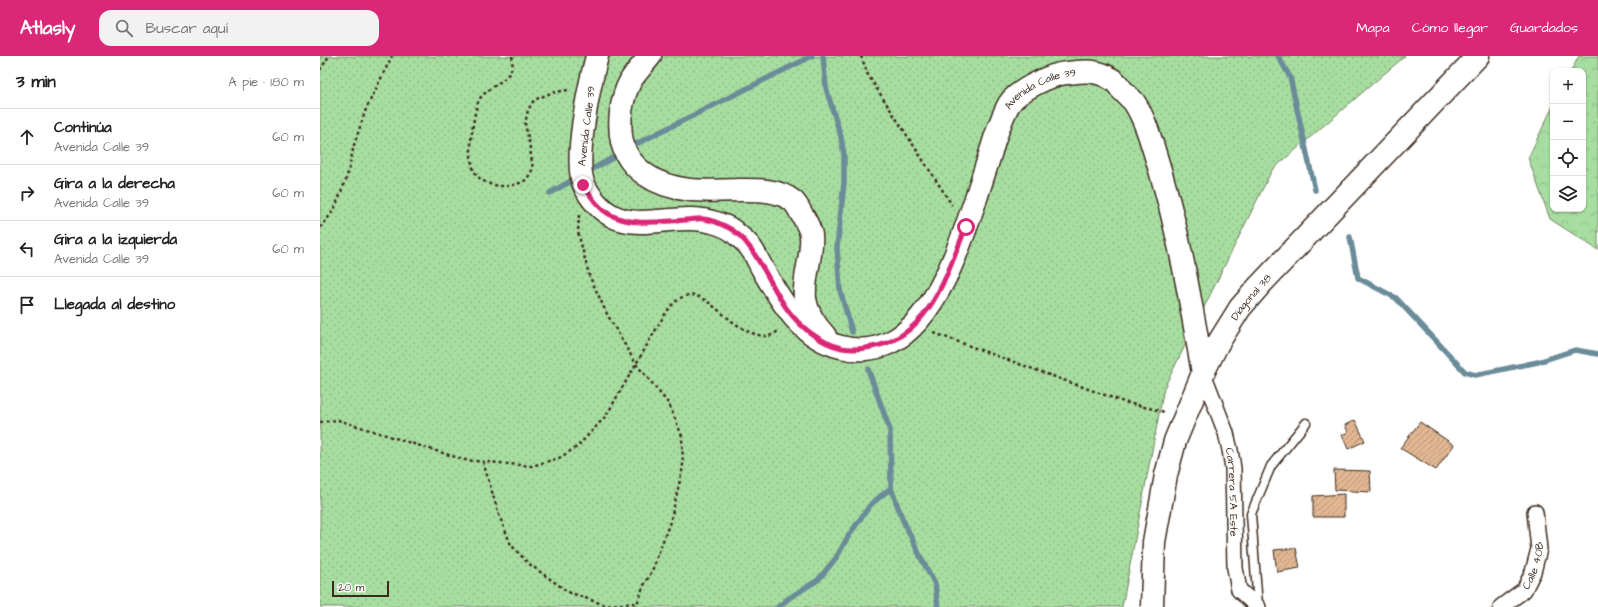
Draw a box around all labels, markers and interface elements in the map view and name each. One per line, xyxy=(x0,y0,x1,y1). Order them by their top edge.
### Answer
search box xyxy=(99,10,379,46)
text: Atlasly xyxy=(20,15,75,42)
icon: search xyxy=(113,17,135,39)
text: Buscar aquí xyxy=(145,18,228,39)
text: Mapa xyxy=(1356,18,1390,38)
text: Cómo llegar xyxy=(1412,18,1488,38)
text: Guardados xyxy=(1510,18,1578,38)
street label: Avenida Calle 39 xyxy=(1001,65,1077,112)
map controls xyxy=(1550,68,1586,212)
button: + xyxy=(1550,68,1586,104)
text: 3 min xyxy=(16,70,56,94)
text: A pie · 180 m xyxy=(228,73,304,91)
street label: Avenida Calle 39 xyxy=(574,85,599,167)
button: − xyxy=(1550,104,1586,140)
text: Continúa xyxy=(54,117,112,138)
icon: ahead xyxy=(16,126,38,148)
text: 60 m xyxy=(272,128,304,146)
text: Avenida Calle 39 xyxy=(54,138,149,156)
button: locate xyxy=(1550,140,1586,176)
text: Gira a la derecha xyxy=(54,173,175,194)
route end xyxy=(574,176,592,194)
button: layers xyxy=(1550,176,1586,212)
icon: right xyxy=(16,182,38,204)
text: 60 m xyxy=(272,184,304,202)
text: Avenida Calle 39 xyxy=(54,194,149,212)
route start xyxy=(957,218,975,236)
text: Gira a la izquierda xyxy=(54,229,177,250)
icon: left xyxy=(16,238,38,260)
text: 60 m xyxy=(272,240,304,258)
text: Avenida Calle 39 xyxy=(54,250,149,268)
street label: Diagonal 38 xyxy=(1227,271,1275,323)
icon: arrive xyxy=(16,294,38,316)
text: Llegada al destino xyxy=(54,294,175,315)
street label: Carrera 5A Este xyxy=(1222,447,1241,537)
street label: Calle 40B xyxy=(1518,541,1547,592)
scale bar xyxy=(332,579,389,598)
text: 20 m xyxy=(338,580,364,595)

